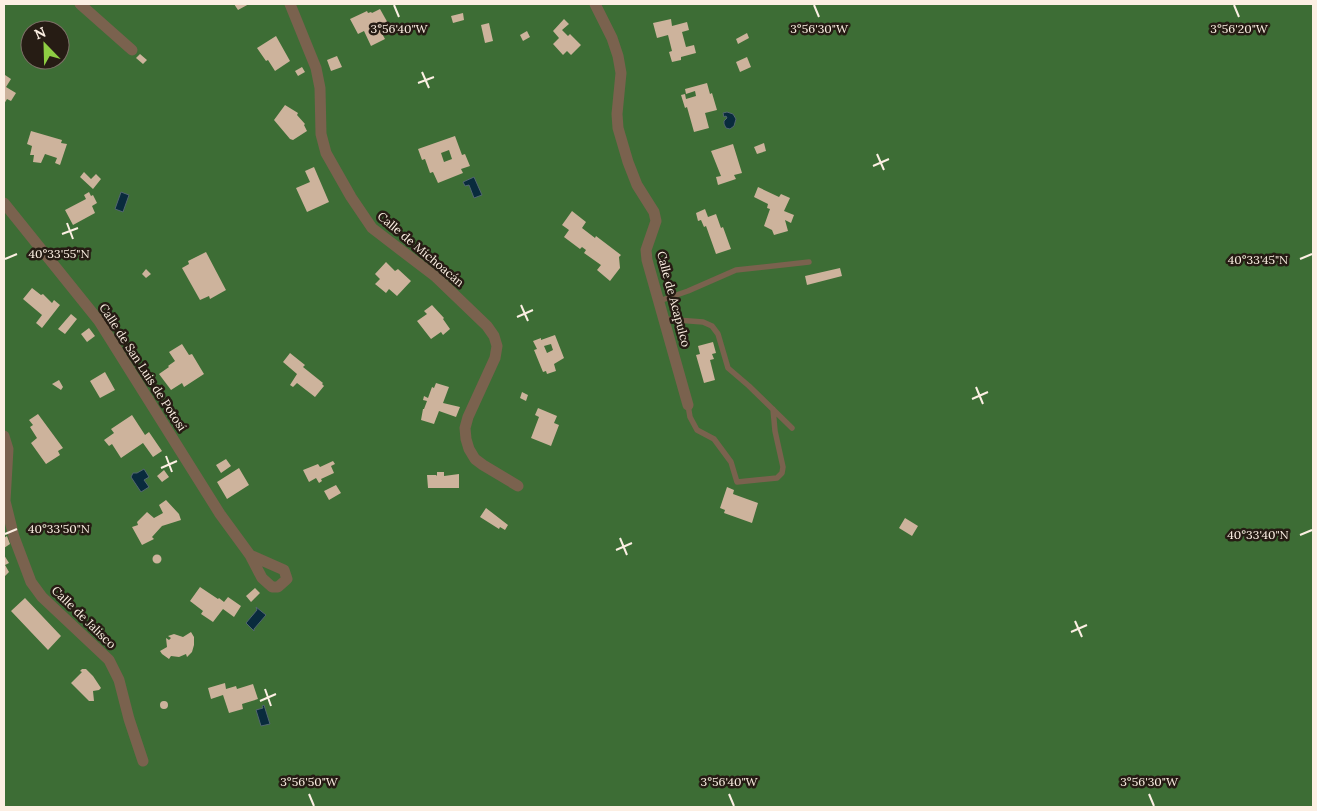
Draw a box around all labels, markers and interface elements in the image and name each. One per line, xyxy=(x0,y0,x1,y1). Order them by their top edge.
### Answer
north arrow xyxy=(20,20,70,70)
text: 3°56'40"W xyxy=(370,21,429,36)
text: 3°56'30"W xyxy=(790,21,849,36)
text: 3°56'20"W xyxy=(1210,21,1269,36)
text: N xyxy=(31,23,49,43)
street label: Calle de Michoacán xyxy=(375,208,467,290)
text: 40°33'55"N xyxy=(28,246,90,261)
street label: Calle de Acapulco xyxy=(654,249,694,349)
text: 40°33'45"N xyxy=(1228,252,1288,267)
street label: Calle de San Luis de Potosí xyxy=(96,301,190,433)
text: 40°33'50"N xyxy=(28,521,90,536)
text: 40°33'40"N xyxy=(1227,527,1289,542)
street label: Calle de Jalisco xyxy=(49,583,119,651)
text: 3°56'50"W xyxy=(280,774,339,789)
text: 3°56'40"W xyxy=(700,774,759,789)
text: 3°56'30"W xyxy=(1120,774,1179,789)

